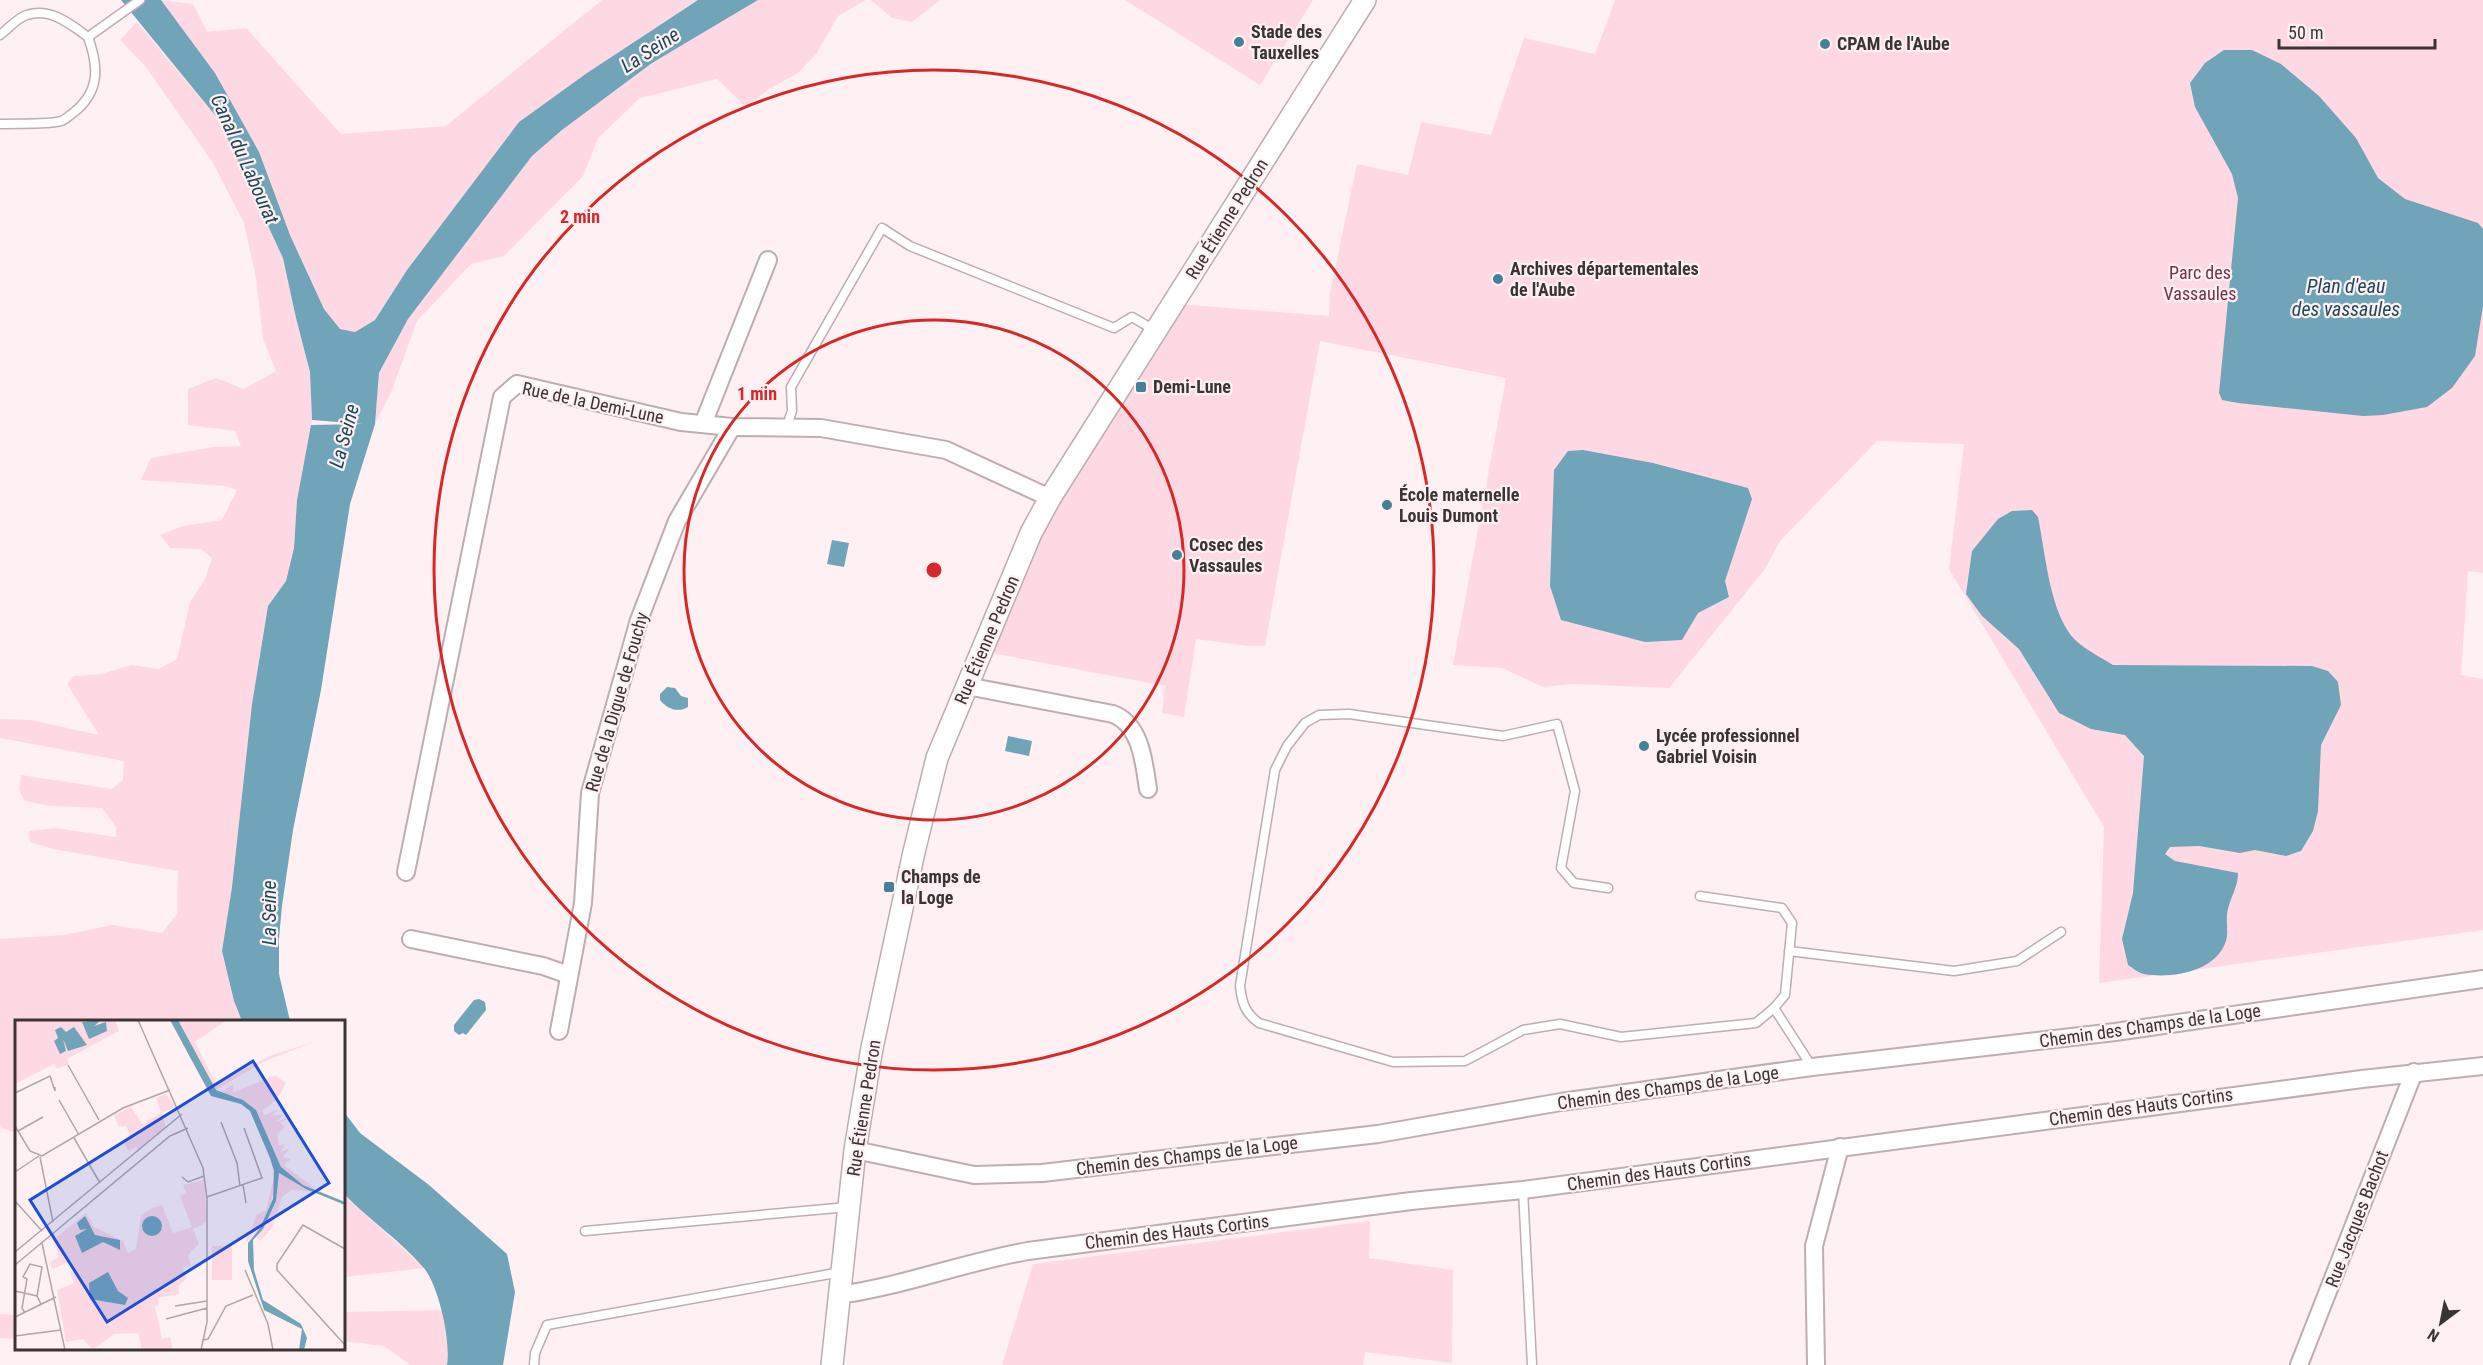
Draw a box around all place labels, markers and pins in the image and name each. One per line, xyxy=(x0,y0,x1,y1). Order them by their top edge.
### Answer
place label: Stade des Tauxelles xyxy=(1251,21,1322,63)
place label: CPAM de l'Aube xyxy=(1837,33,1950,54)
marker: Stade des Tauxelles xyxy=(1232,35,1246,49)
marker: CPAM de l'Aube xyxy=(1818,37,1832,51)
place label: Archives départementales de l'Aube xyxy=(1510,258,1699,300)
marker: Archives départementales de l'Aube xyxy=(1491,272,1505,286)
place label: Demi-Lune xyxy=(1153,376,1231,397)
marker: Demi-Lune xyxy=(1134,380,1148,394)
place label: École maternelle Louis Dumont xyxy=(1399,484,1520,526)
marker: École maternelle Louis Dumont xyxy=(1380,498,1394,512)
place label: Cosec des Vassaules xyxy=(1189,534,1263,576)
marker: Cosec des Vassaules xyxy=(1170,548,1184,562)
centre of rings xyxy=(924,560,944,580)
place label: Lycée professionnel Gabriel Voisin xyxy=(1656,725,1800,767)
marker: Lycée professionnel Gabriel Voisin xyxy=(1637,739,1651,753)
place label: Champs de la Loge xyxy=(901,866,981,908)
marker: Champs de la Loge xyxy=(882,880,896,894)

